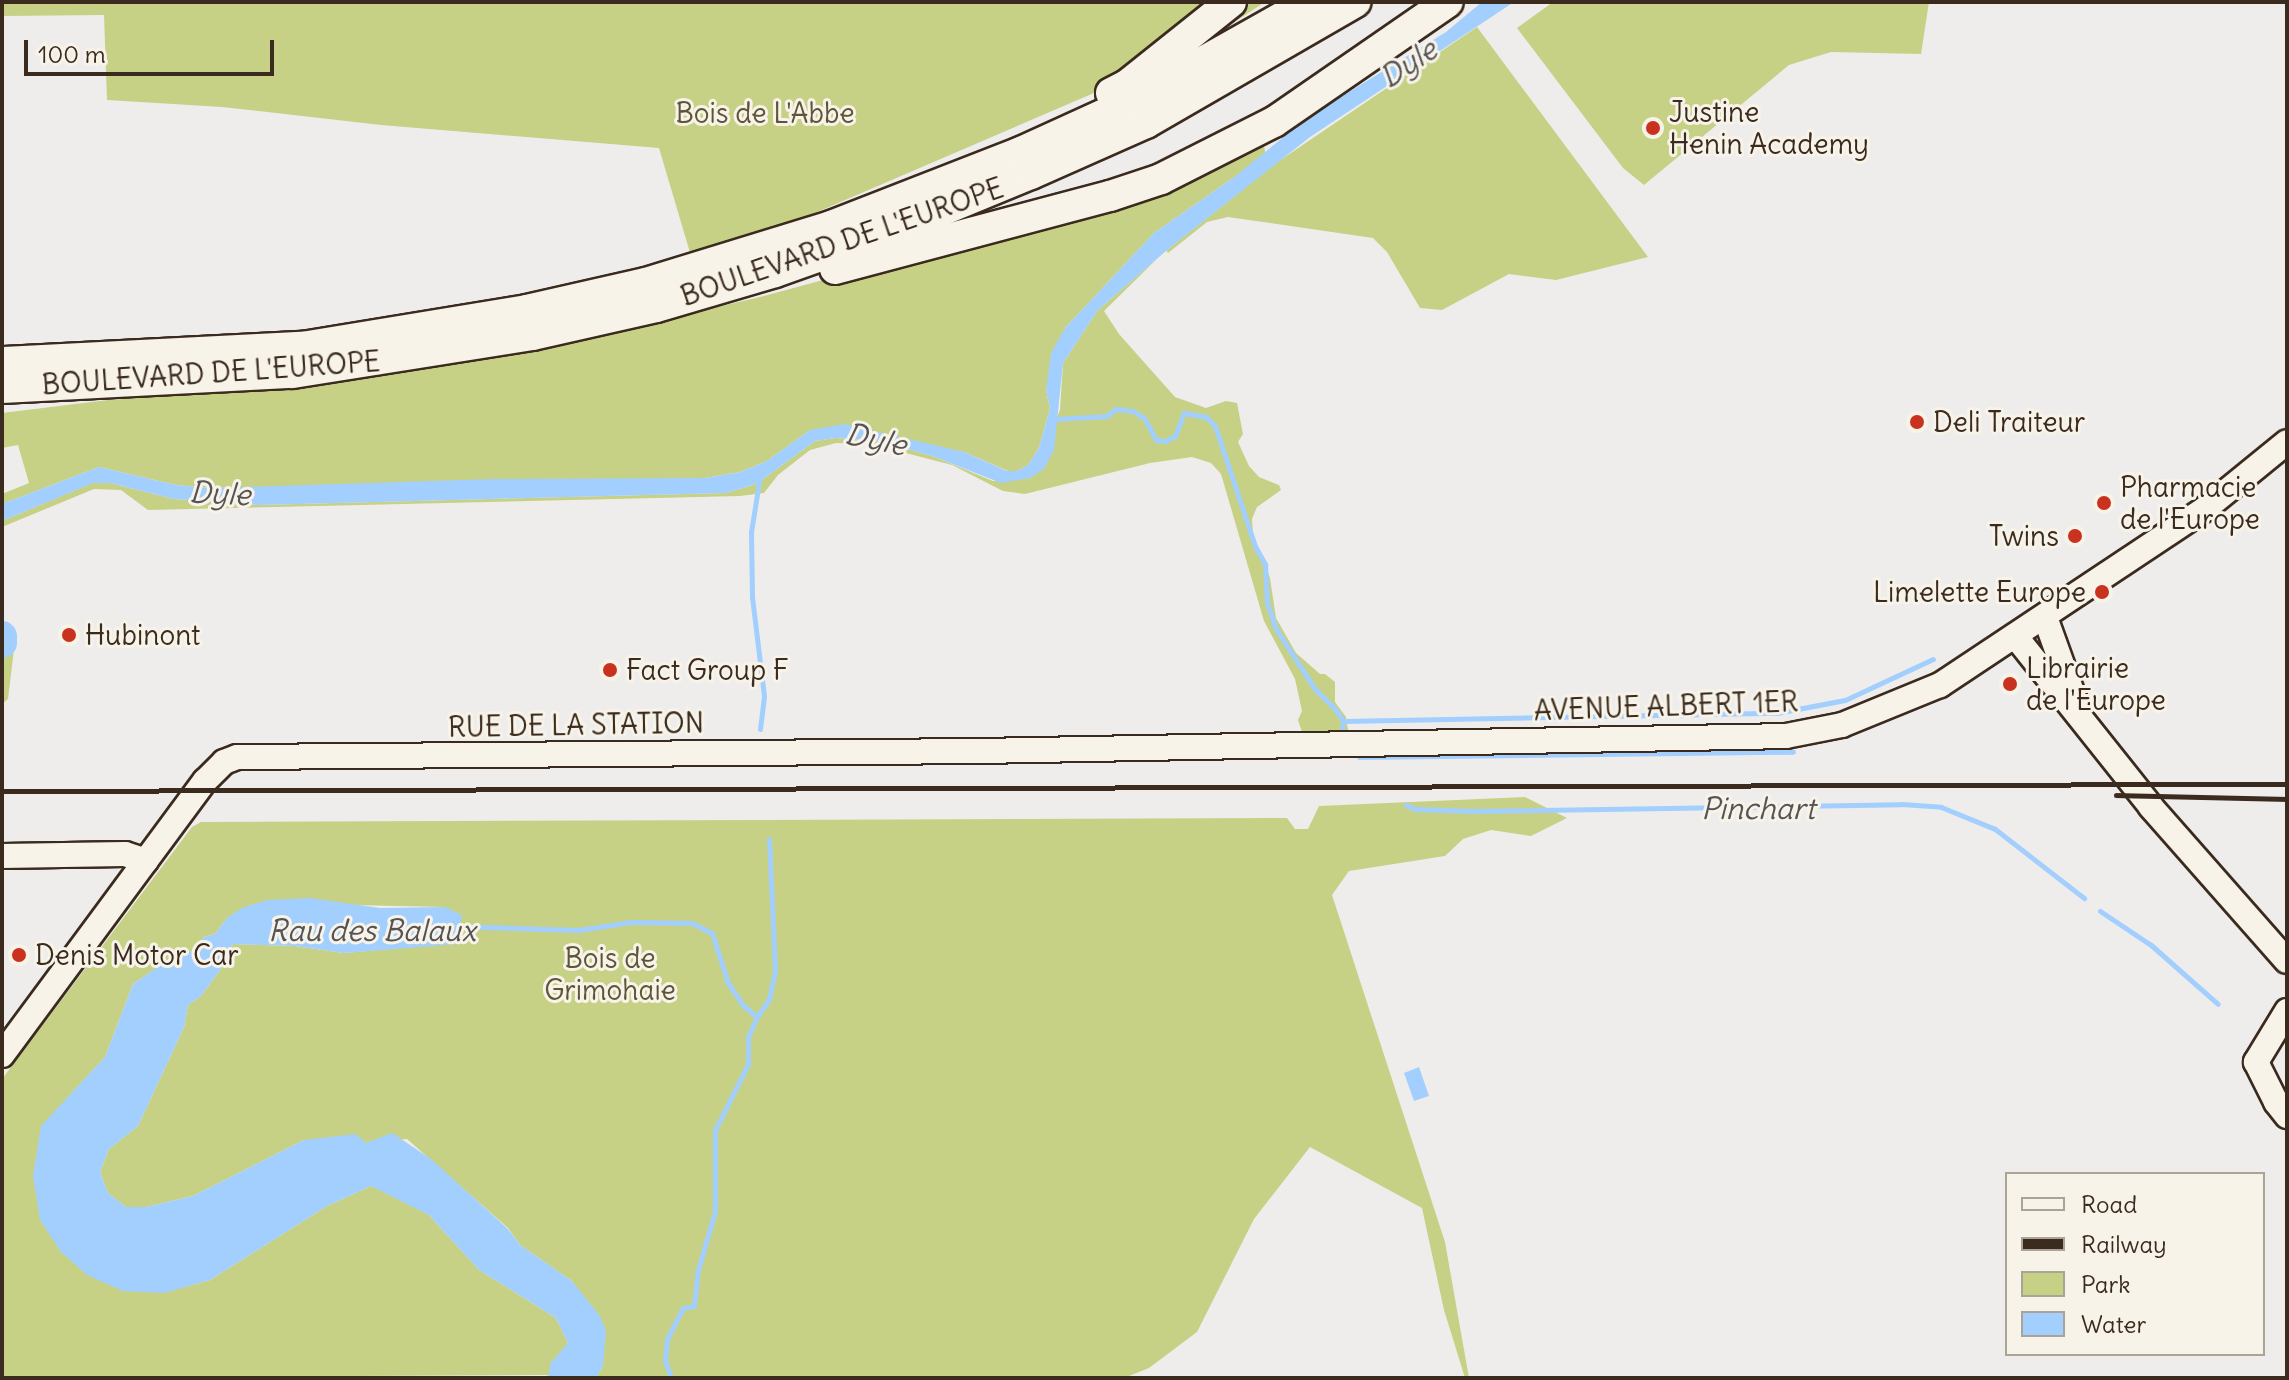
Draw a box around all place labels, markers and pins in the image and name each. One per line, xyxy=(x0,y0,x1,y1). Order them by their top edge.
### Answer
place label: Justine Henin Academy xyxy=(1669,95,1869,161)
marker: Justine Henin Academy xyxy=(1644,119,1662,137)
place label: Deli Traiteur xyxy=(1933,405,2085,439)
marker: Deli Traiteur xyxy=(1908,413,1926,431)
place label: Pharmacie de l'Europe xyxy=(2120,470,2260,536)
marker: Pharmacie de l'Europe xyxy=(2095,494,2113,512)
place label: Twins xyxy=(1989,519,2059,553)
marker: Twins xyxy=(2066,527,2084,545)
place label: Limelette Europe xyxy=(1873,575,2086,609)
marker: Limelette Europe xyxy=(2093,583,2111,601)
place label: Hubinont xyxy=(85,618,201,652)
marker: Hubinont xyxy=(60,626,78,644)
place label: Librairie de l'Europe xyxy=(2026,651,2166,717)
place label: Fact Group F xyxy=(626,653,789,687)
marker: Fact Group F xyxy=(601,661,619,679)
marker: Librairie de l'Europe xyxy=(2001,675,2019,693)
place label: Denis Motor Car xyxy=(35,938,239,972)
marker: Denis Motor Car xyxy=(10,946,28,964)

